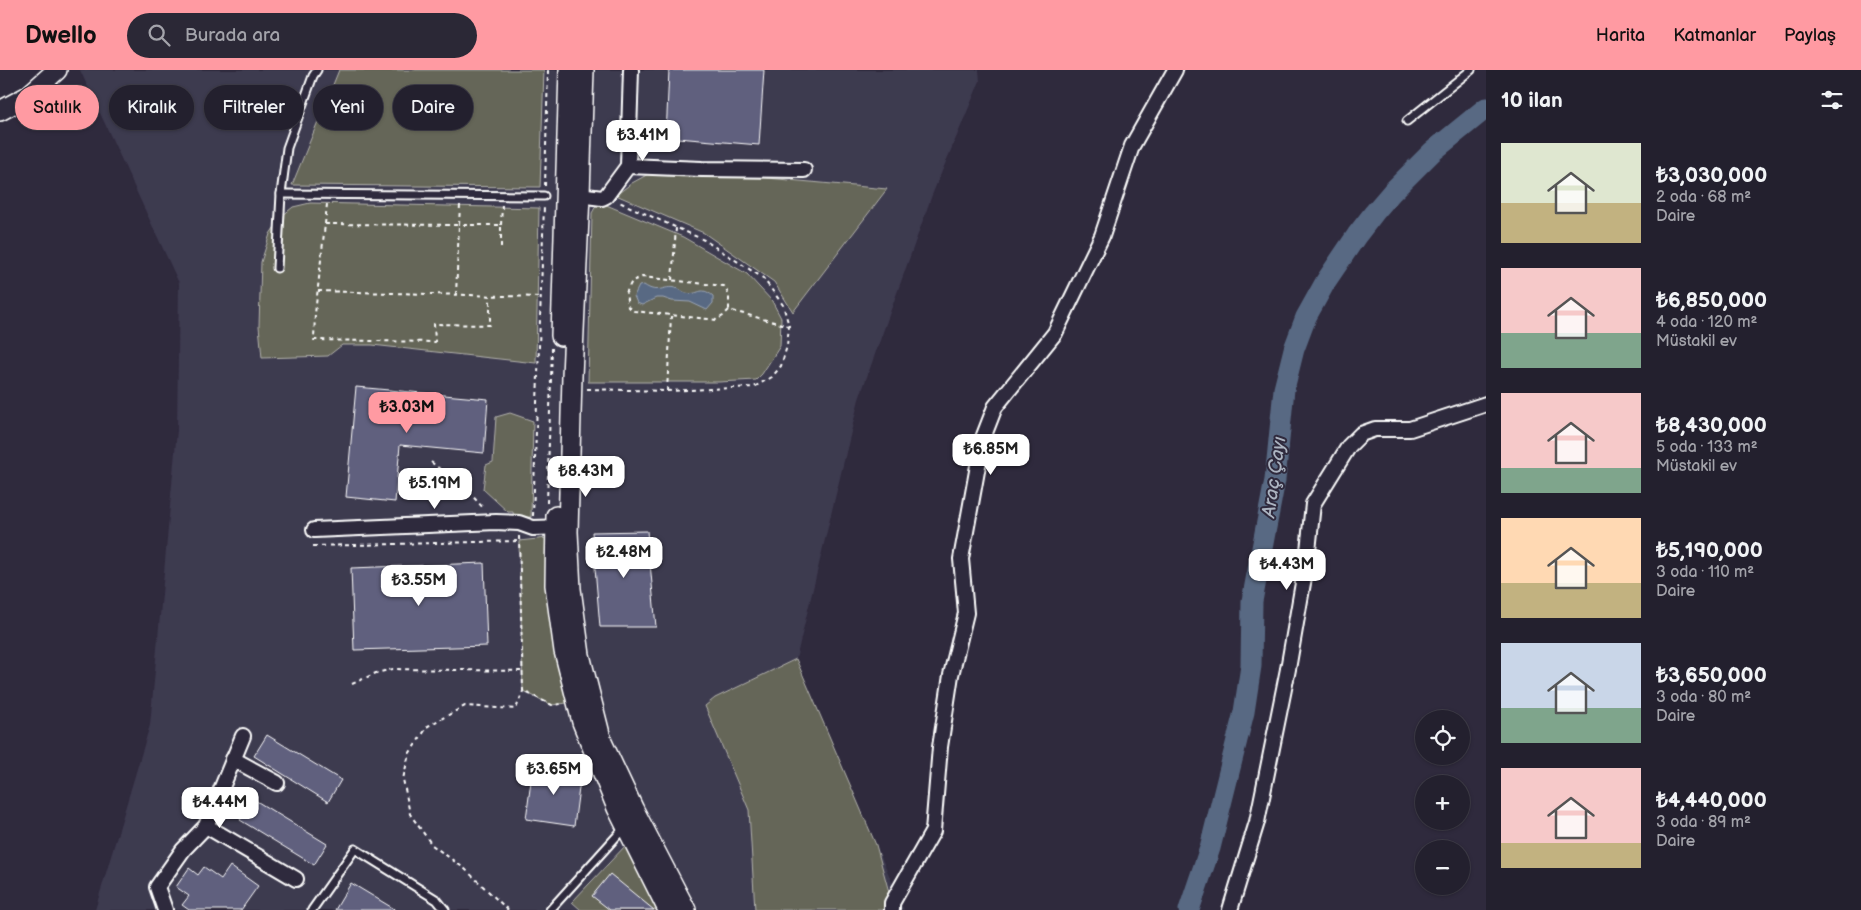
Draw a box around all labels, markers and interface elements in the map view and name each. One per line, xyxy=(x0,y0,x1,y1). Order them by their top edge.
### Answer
search box xyxy=(127,13,477,58)
text: Dwello xyxy=(25,21,97,50)
icon: search xyxy=(145,21,173,49)
text: Burada ara xyxy=(185,24,280,47)
text: Harita xyxy=(1596,25,1645,46)
text: Katmanlar xyxy=(1673,25,1756,46)
text: Paylaş xyxy=(1784,25,1836,46)
chip: Satılık xyxy=(15,85,99,130)
chip: Kiralık xyxy=(109,85,194,130)
chip: Filtreler xyxy=(204,85,303,130)
chip: Yeni xyxy=(313,85,383,130)
chip: Daire xyxy=(393,85,473,130)
icon: filters xyxy=(1818,86,1846,114)
text: 10 ilan xyxy=(1501,88,1563,113)
pin: ₺3.41M xyxy=(602,119,684,162)
text: ₺3.41M xyxy=(617,126,669,145)
icon: home xyxy=(1541,163,1601,223)
text: ₺3,030,000 xyxy=(1656,163,1767,188)
text: 2 oda · 68 m² xyxy=(1656,188,1751,207)
text: Daire xyxy=(1656,207,1695,226)
icon: home xyxy=(1541,288,1601,348)
text: ₺6,850,000 xyxy=(1656,288,1767,313)
text: 4 oda · 120 m² xyxy=(1656,313,1757,332)
text: Müstakil ev xyxy=(1656,332,1737,351)
pin: ₺3.03M xyxy=(366,392,448,434)
text: ₺3.03M xyxy=(379,398,435,417)
icon: home xyxy=(1541,413,1601,473)
text: ₺8,430,000 xyxy=(1656,413,1767,438)
pin: ₺6.85M xyxy=(950,434,1032,476)
water label: Araç Çayı xyxy=(1257,435,1292,520)
text: 5 oda · 133 m² xyxy=(1656,438,1758,457)
text: ₺6.85M xyxy=(963,440,1019,459)
pin: ₺8.43M xyxy=(545,456,627,498)
text: Müstakil ev xyxy=(1656,457,1737,476)
text: ₺8.43M xyxy=(559,462,613,481)
pin: ₺5.19M xyxy=(394,468,476,510)
text: ₺5.19M xyxy=(409,474,461,493)
pin: ₺2.48M xyxy=(583,536,665,579)
icon: home xyxy=(1541,538,1601,598)
text: ₺5,190,000 xyxy=(1656,538,1763,563)
text: ₺2.48M xyxy=(596,543,652,562)
pin: ₺4.43M xyxy=(1246,548,1328,591)
text: ₺4.43M xyxy=(1260,555,1314,574)
text: 3 oda · 110 m² xyxy=(1656,563,1754,582)
pin: ₺3.55M xyxy=(378,564,460,607)
text: ₺3.55M xyxy=(392,571,446,590)
text: Daire xyxy=(1656,582,1695,601)
icon: home xyxy=(1541,663,1601,723)
text: ₺3,650,000 xyxy=(1656,663,1767,688)
text: 3 oda · 80 m² xyxy=(1656,688,1751,707)
text: Daire xyxy=(1656,707,1695,726)
map controls xyxy=(1415,710,1470,895)
button: locate xyxy=(1415,710,1470,765)
pin: ₺3.65M xyxy=(513,754,595,796)
text: ₺3.65M xyxy=(527,760,581,779)
button: + xyxy=(1415,775,1470,830)
pin: ₺4.44M xyxy=(179,786,261,829)
icon: home xyxy=(1541,788,1601,848)
text: ₺4,440,000 xyxy=(1656,788,1767,813)
text: ₺4.44M xyxy=(193,793,247,812)
text: 3 oda · 89 m² xyxy=(1656,813,1751,832)
text: Daire xyxy=(1656,832,1695,851)
button: − xyxy=(1415,840,1470,895)

